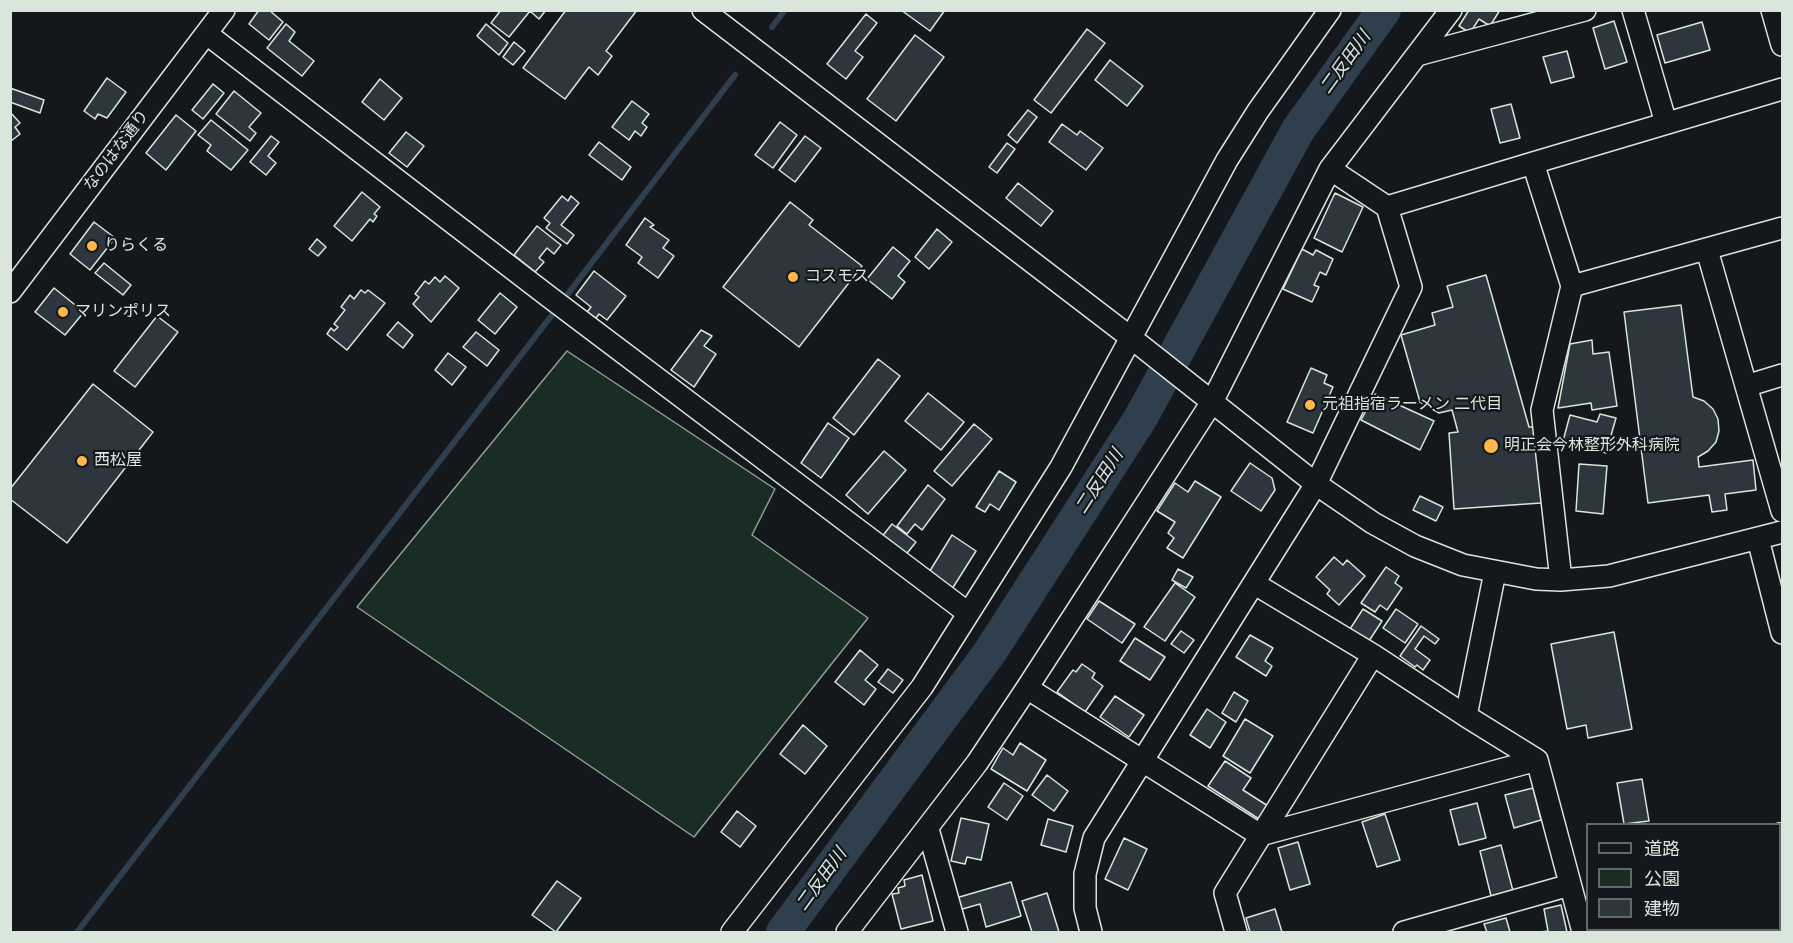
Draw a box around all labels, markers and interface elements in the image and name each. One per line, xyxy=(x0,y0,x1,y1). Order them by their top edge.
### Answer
water label: 二反田川 xyxy=(1316,28,1376,98)
street label: なのはな通り xyxy=(80,107,154,195)
place label: りらくる xyxy=(104,236,168,256)
marker: りらくる xyxy=(85,239,99,253)
place label: コスモス xyxy=(805,267,869,287)
marker: コスモス xyxy=(786,270,800,284)
place label: マリンポリス xyxy=(75,302,171,322)
marker: マリンポリス xyxy=(56,305,70,319)
place label: 元祖指宿ラーメン 二代目 xyxy=(1322,395,1502,415)
marker: 元祖指宿ラーメン 二代目 xyxy=(1303,398,1317,412)
place label: 明正会今林整形外科病院 xyxy=(1504,436,1680,456)
marker: 明正会今林整形外科病院 xyxy=(1482,437,1500,455)
water label: 二反田川 xyxy=(1071,446,1129,518)
place label: 西松屋 xyxy=(94,451,142,471)
marker: 西松屋 xyxy=(75,454,89,468)
legend xyxy=(1586,823,1781,931)
text: 道路 xyxy=(1644,836,1680,861)
water label: 二反田川 xyxy=(792,845,852,915)
text: 公園 xyxy=(1644,866,1680,891)
text: 建物 xyxy=(1644,896,1680,921)

